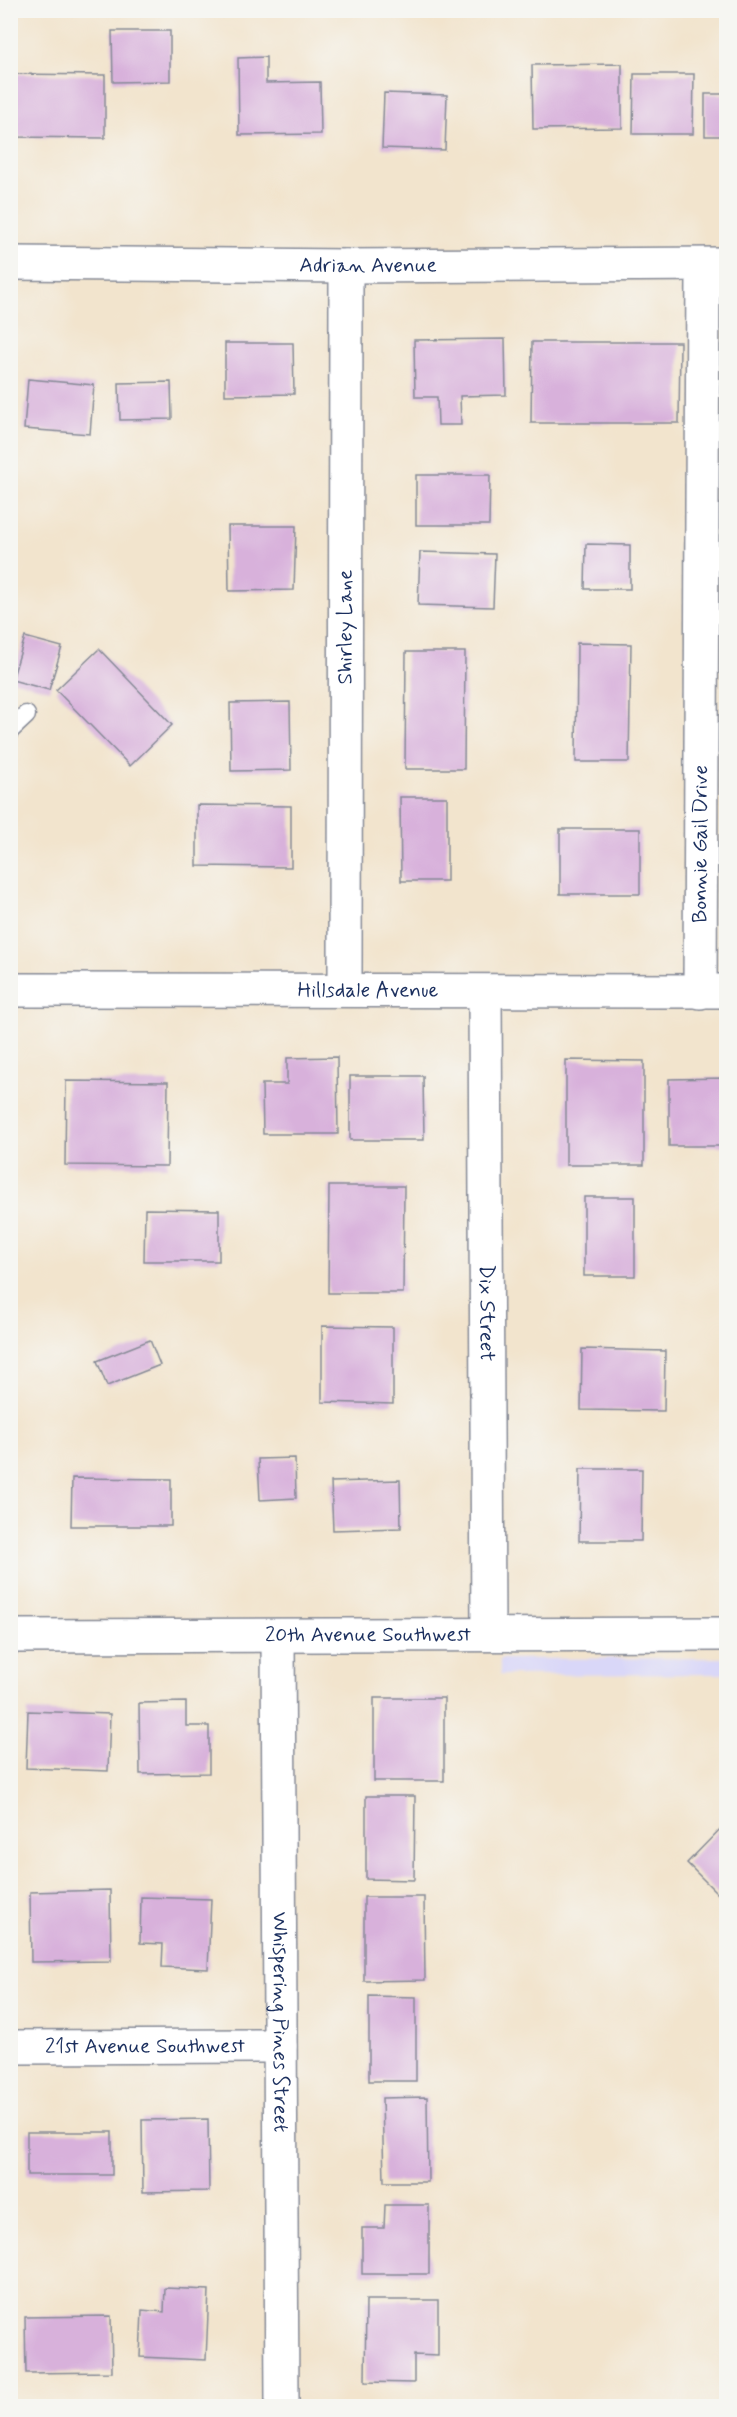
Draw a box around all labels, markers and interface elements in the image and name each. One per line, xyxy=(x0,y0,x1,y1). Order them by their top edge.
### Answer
street label: Adrian Avenue xyxy=(299,252,437,280)
street label: Shirley Lane xyxy=(331,570,360,684)
street label: Bonnie Gail Drive xyxy=(686,765,715,923)
street label: Hillsdale Avenue xyxy=(298,976,439,1005)
street label: Dix Street xyxy=(472,1264,501,1362)
street label: 20th Avenue Southwest xyxy=(265,1621,472,1649)
street label: Whispering Pines Street xyxy=(265,1912,295,2133)
street label: 21st Avenue Southwest xyxy=(45,2032,245,2061)

